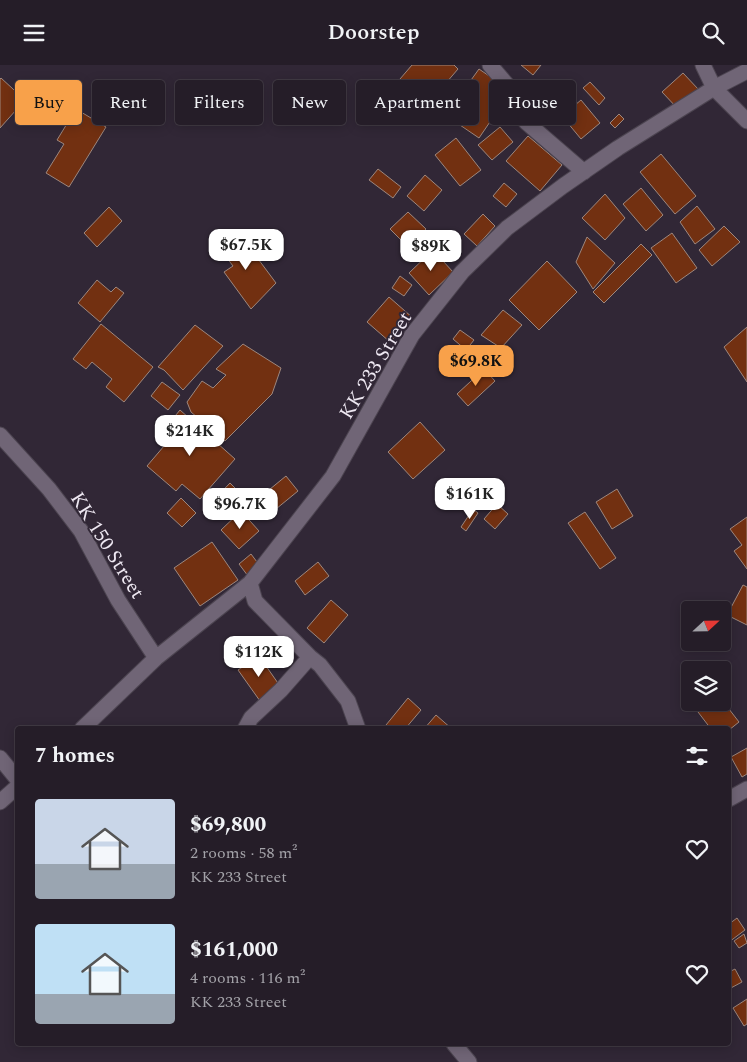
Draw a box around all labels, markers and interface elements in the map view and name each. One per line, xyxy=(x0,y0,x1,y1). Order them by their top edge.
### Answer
text: Doorstep xyxy=(328,16,419,49)
icon: menu xyxy=(20,19,48,47)
icon: search xyxy=(699,19,727,47)
chip: Buy xyxy=(15,80,82,125)
chip: Rent xyxy=(92,80,165,125)
chip: Filters xyxy=(175,80,263,125)
chip: New xyxy=(273,80,346,125)
chip: Apartment xyxy=(356,80,479,125)
chip: House xyxy=(489,80,576,125)
pin: $67.5K xyxy=(205,229,287,271)
pin: $89K xyxy=(401,229,461,272)
text: $67.5K xyxy=(220,233,272,257)
text: $89K xyxy=(411,234,451,258)
street label: KK 233 Street xyxy=(332,306,420,425)
pin: $69.8K xyxy=(435,345,517,387)
text: $69.8K xyxy=(450,349,502,373)
pin: $214K xyxy=(155,415,225,457)
text: $214K xyxy=(166,419,214,443)
pin: $161K xyxy=(435,477,505,520)
text: $161K xyxy=(446,482,494,506)
street label: KK 150 Street xyxy=(62,486,152,605)
pin: $96.7K xyxy=(199,487,281,530)
text: $96.7K xyxy=(214,492,266,516)
north arrow xyxy=(681,601,731,651)
map controls xyxy=(681,601,731,711)
pin: $112K xyxy=(224,635,294,678)
text: $112K xyxy=(235,640,283,664)
button: layers xyxy=(681,661,731,711)
text: 7 homes xyxy=(35,740,115,772)
icon: filters xyxy=(683,742,711,770)
text: $69,800 xyxy=(190,809,266,841)
icon: home xyxy=(75,819,135,879)
icon: heart xyxy=(683,835,711,863)
text: 2 rooms · 58 m² xyxy=(190,841,297,865)
text: KK 233 Street xyxy=(190,865,287,889)
text: $161,000 xyxy=(190,934,278,966)
icon: home xyxy=(75,944,135,1004)
icon: heart xyxy=(683,960,711,988)
text: 4 rooms · 116 m² xyxy=(190,966,305,990)
text: KK 233 Street xyxy=(190,990,287,1014)

